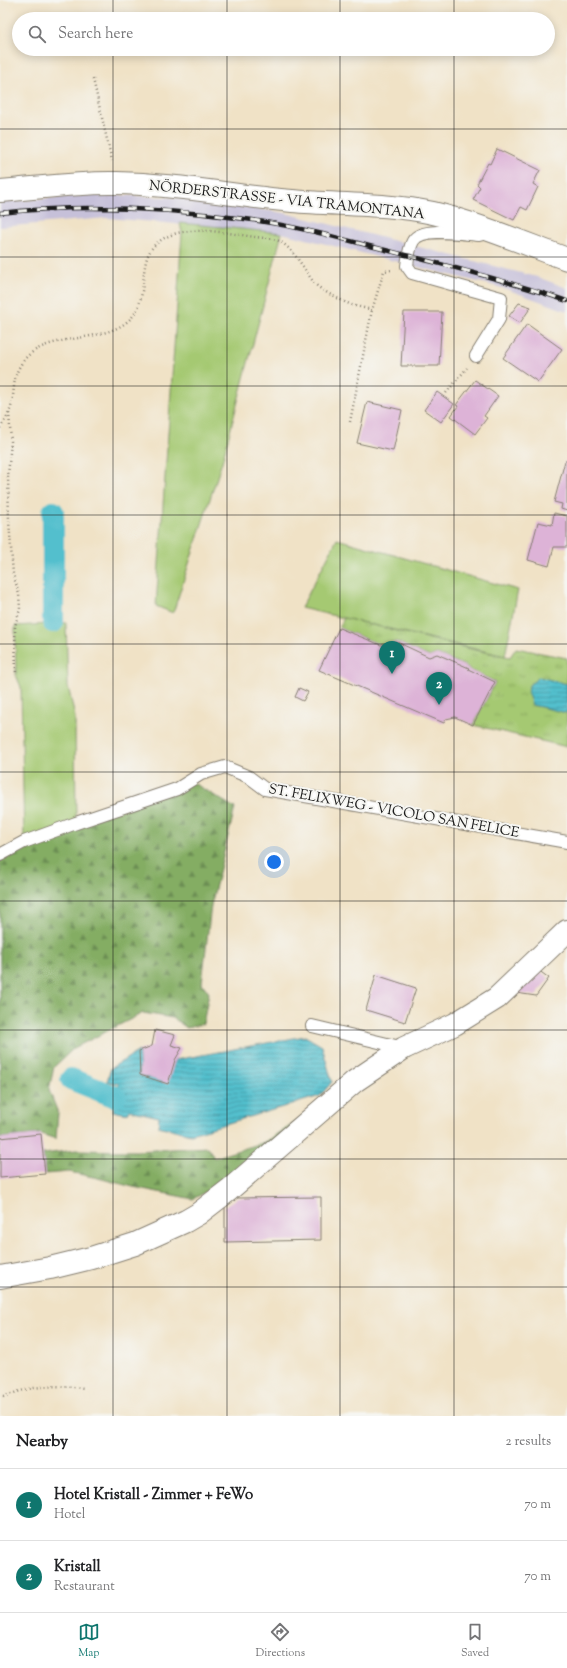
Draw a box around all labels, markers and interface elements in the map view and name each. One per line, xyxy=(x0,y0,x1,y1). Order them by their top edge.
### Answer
search box xyxy=(12,12,555,56)
icon: search xyxy=(26,23,48,45)
text: Search here xyxy=(58,24,133,45)
street label: NÖRDERSTRASSE - VIA TRAMONTANA xyxy=(148,176,426,225)
pin: 1 xyxy=(379,641,405,674)
pin: 2 xyxy=(426,672,452,705)
street label: ST. FELIXWEG - VICOLO SAN FELICE xyxy=(267,780,521,844)
your location xyxy=(264,852,284,872)
text: Nearby xyxy=(16,1430,68,1454)
text: 2 results xyxy=(506,1433,551,1451)
text: Hotel Kristall - Zimmer + FeWo xyxy=(54,1485,253,1506)
text: 1 xyxy=(27,1496,31,1514)
text: 70 m xyxy=(524,1496,551,1514)
text: Hotel xyxy=(54,1506,85,1524)
text: Kristall xyxy=(54,1557,101,1578)
text: 2 xyxy=(26,1568,32,1586)
text: 70 m xyxy=(524,1568,551,1586)
text: Restaurant xyxy=(54,1578,115,1596)
tab: Map xyxy=(78,1621,100,1661)
tab: Directions xyxy=(256,1621,305,1661)
tab: Saved xyxy=(461,1621,489,1661)

